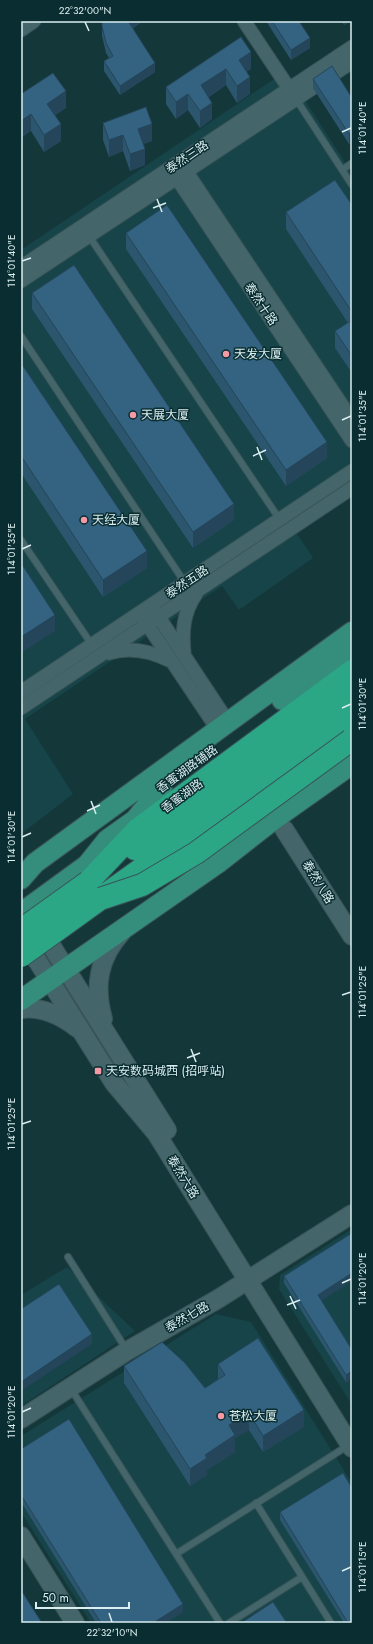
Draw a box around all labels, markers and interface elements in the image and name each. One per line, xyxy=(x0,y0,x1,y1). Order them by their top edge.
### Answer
text: 22°32'00"N xyxy=(59,3,111,18)
text: 114°01'40"E xyxy=(355,102,370,154)
street label: 泰然三路 xyxy=(162,136,212,178)
text: 114°01'40"E xyxy=(4,235,19,287)
street label: 泰然十路 xyxy=(240,279,282,329)
place label: 天发大厦 xyxy=(234,345,282,363)
marker: 天发大厦 xyxy=(221,349,231,359)
text: 114°01'35"E xyxy=(355,390,370,442)
place label: 天展大厦 xyxy=(141,406,189,424)
marker: 天展大厦 xyxy=(128,410,138,420)
place label: 天经大厦 xyxy=(92,511,140,529)
marker: 天经大厦 xyxy=(79,515,89,525)
text: 114°01'35"E xyxy=(4,523,19,575)
street label: 泰然五路 xyxy=(162,561,212,603)
text: 114°01'30"E xyxy=(355,678,370,730)
street label: 香蜜湖路辅路 xyxy=(154,742,220,796)
street label: 香蜜湖路 xyxy=(158,776,206,816)
text: 114°01'30"E xyxy=(4,811,19,863)
street label: 泰然八路 xyxy=(298,857,338,907)
text: 114°01'25"E xyxy=(355,966,370,1018)
place label: 天安数码城西 (招呼站) xyxy=(106,1062,225,1080)
marker: 天安数码城西 (招呼站) xyxy=(93,1066,103,1076)
text: 114°01'25"E xyxy=(4,1098,19,1150)
street label: 泰然六路 xyxy=(163,1152,203,1202)
text: 114°01'20"E xyxy=(355,1253,370,1305)
street label: 泰然七路 xyxy=(162,1297,212,1337)
text: 114°01'20"E xyxy=(4,1386,19,1438)
place label: 苍松大厦 xyxy=(229,1407,277,1425)
marker: 苍松大厦 xyxy=(216,1411,226,1421)
text: 114°01'15"E xyxy=(355,1541,370,1593)
scale bar xyxy=(36,1584,129,1610)
text: 50 m xyxy=(42,1589,69,1607)
text: 22°32'10"N xyxy=(86,1625,138,1640)

